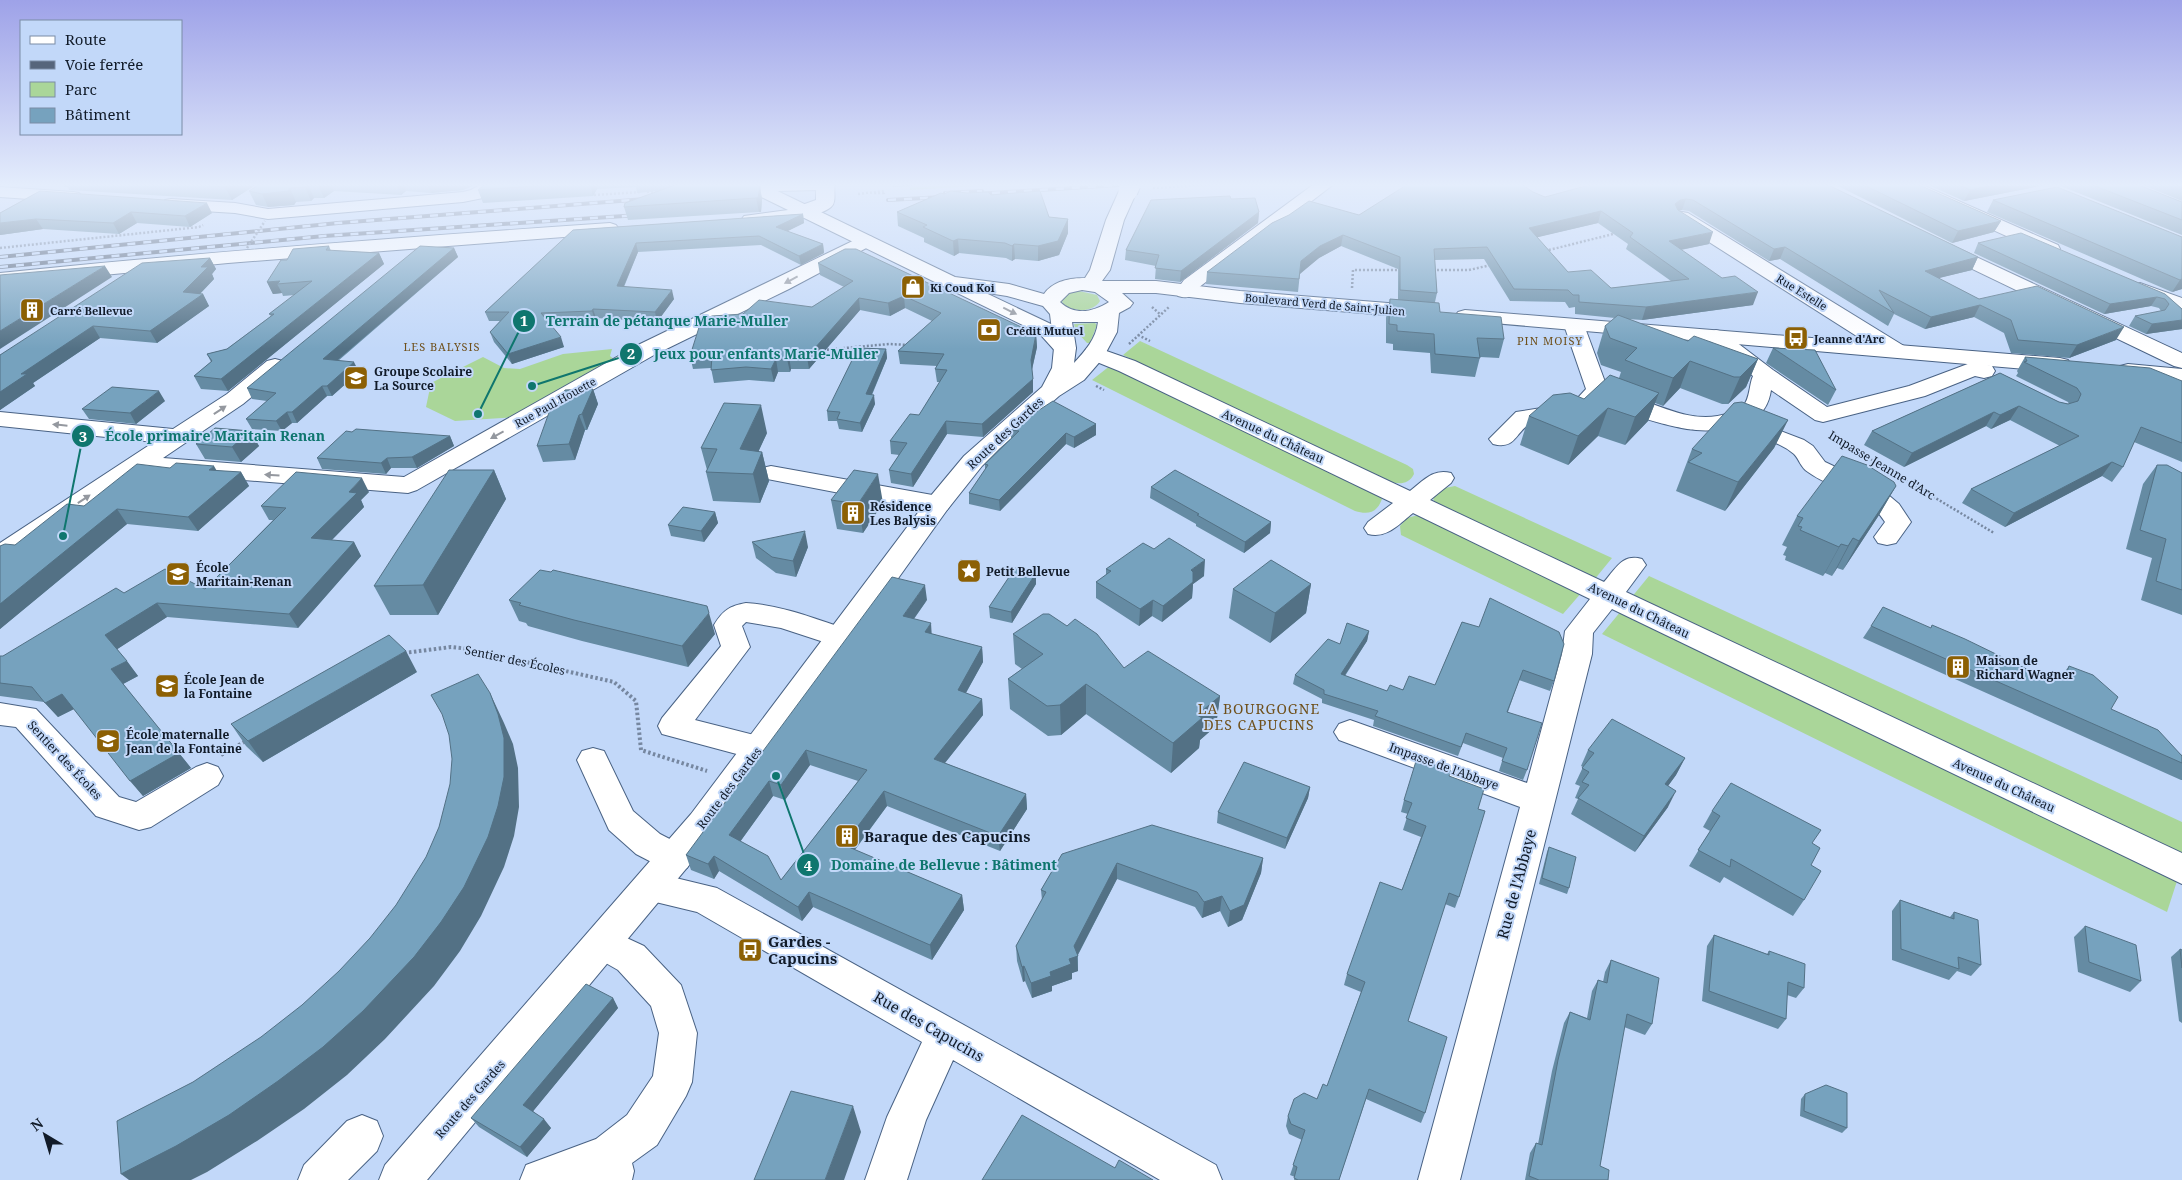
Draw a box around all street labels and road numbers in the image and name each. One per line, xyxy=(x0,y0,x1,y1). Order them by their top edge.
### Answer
street label: Rue Estelle xyxy=(1774,270,1830,314)
street label: Boulevard Verd de Saint-Julien xyxy=(1244,290,1406,318)
street label: Rue Paul Houette xyxy=(512,373,598,431)
street label: Route des Gardes xyxy=(963,393,1047,473)
street label: Avenue du Château xyxy=(1219,405,1327,467)
street label: Impasse Jeanne d'Arc xyxy=(1825,426,1939,504)
street label: Avenue du Château xyxy=(1585,578,1693,642)
street label: Sentier des Écoles xyxy=(463,641,567,679)
street label: Sentier des Écoles xyxy=(24,717,106,803)
street label: Impasse de l'Abbaye xyxy=(1387,738,1501,794)
street label: Route des Gardes xyxy=(693,743,765,833)
street label: Avenue du Château xyxy=(1950,754,2058,816)
street label: Rue de l'Abbaye xyxy=(1492,827,1540,941)
street label: Rue des Capucins xyxy=(870,986,988,1066)
street label: Route des Gardes xyxy=(431,1056,509,1142)

